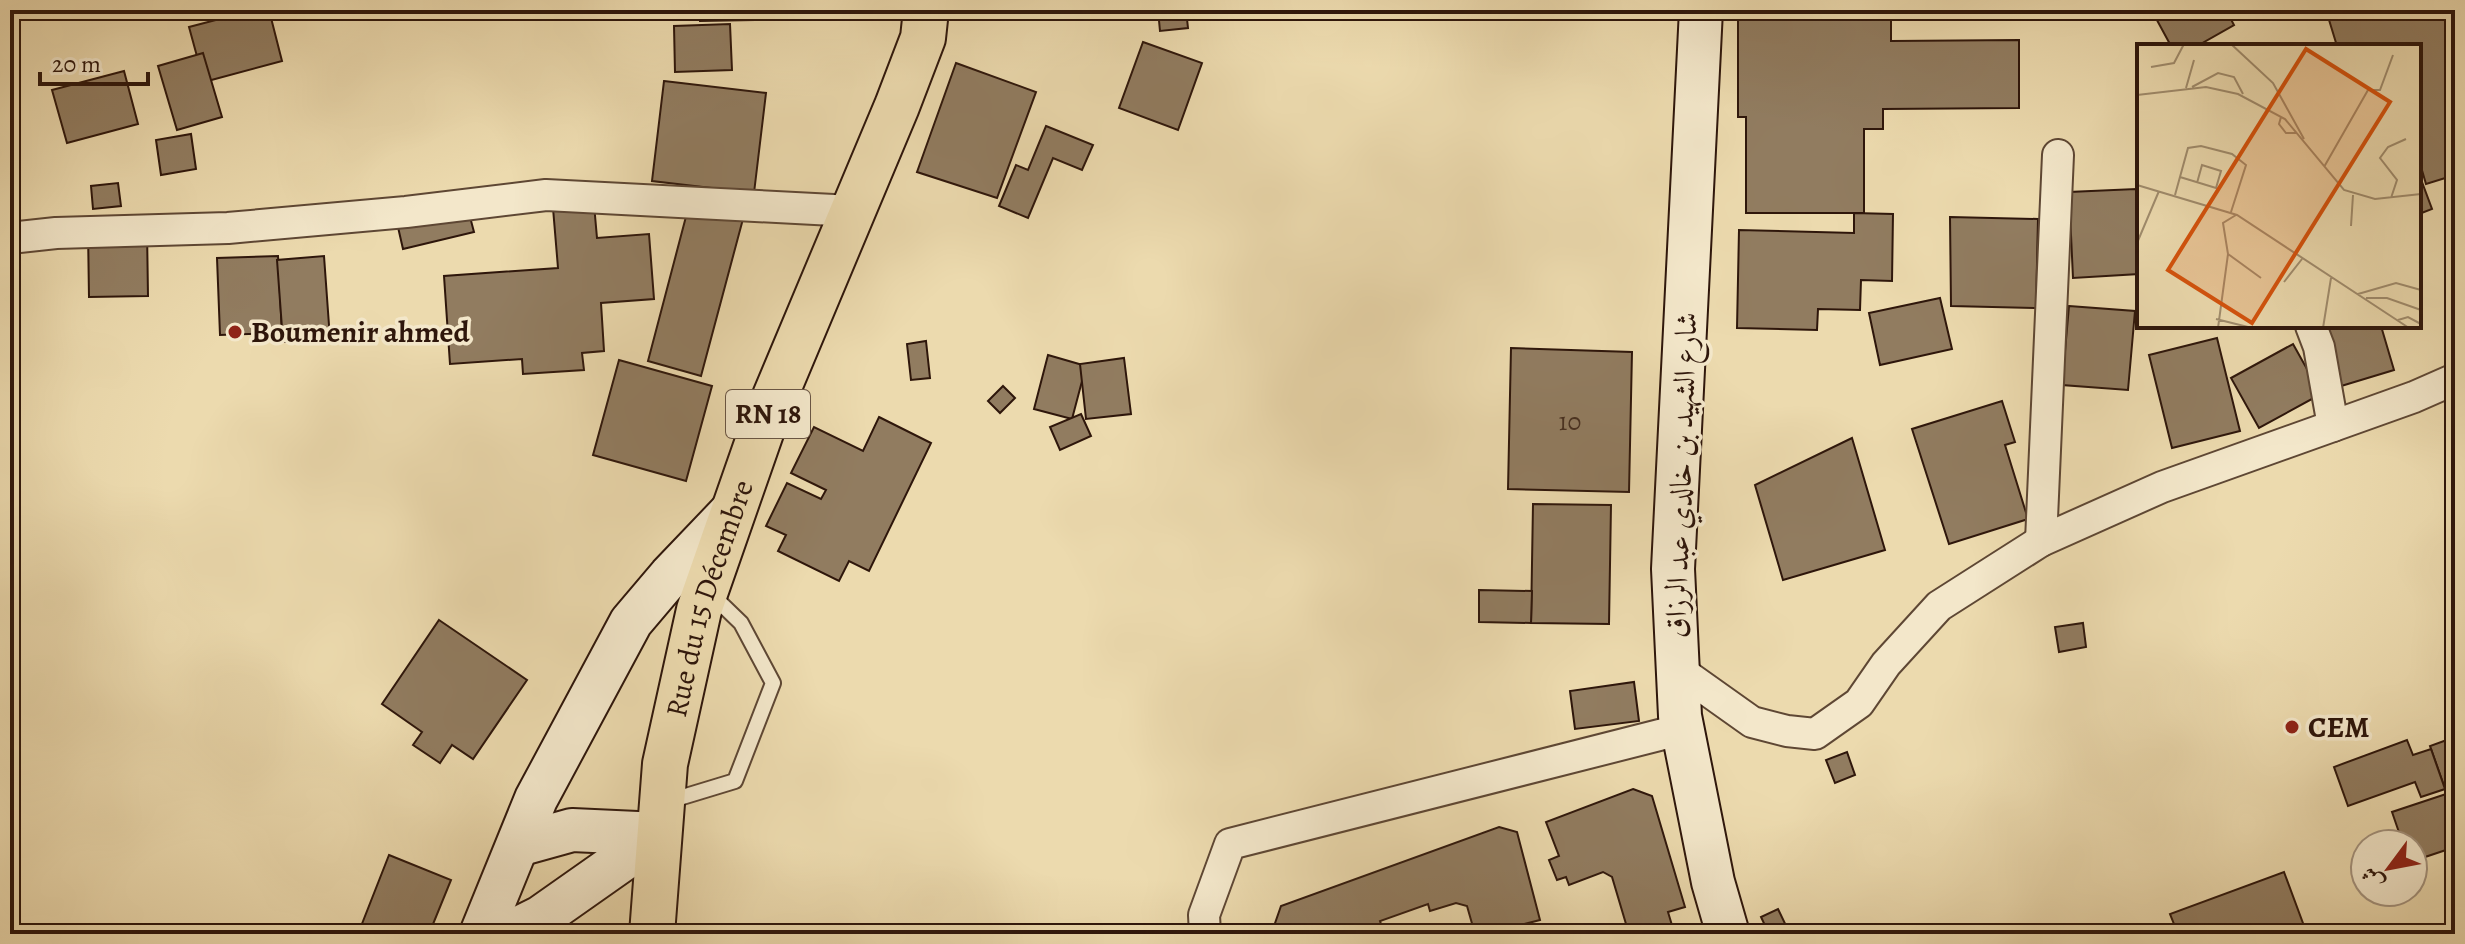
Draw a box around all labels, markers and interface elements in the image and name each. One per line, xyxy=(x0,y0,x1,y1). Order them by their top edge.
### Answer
scale bar xyxy=(40,36,148,86)
inset map xyxy=(2137,44,2421,328)
text: 20 m xyxy=(52,48,101,80)
street label: شارع الشهيد بن خالدي عبد الرزاق xyxy=(1655,311,1712,639)
place label: Boumenir ahmed xyxy=(251,312,470,352)
marker: Boumenir ahmed xyxy=(226,323,244,341)
road number: RN 18 xyxy=(726,390,810,438)
house number: 10 xyxy=(1559,404,1581,439)
street label: Rue du 15 Décembre xyxy=(656,474,763,721)
place label: CEM xyxy=(2308,707,2370,747)
marker: CEM xyxy=(2283,718,2301,736)
north arrow xyxy=(2349,828,2429,908)
text: ش xyxy=(2354,861,2391,895)

